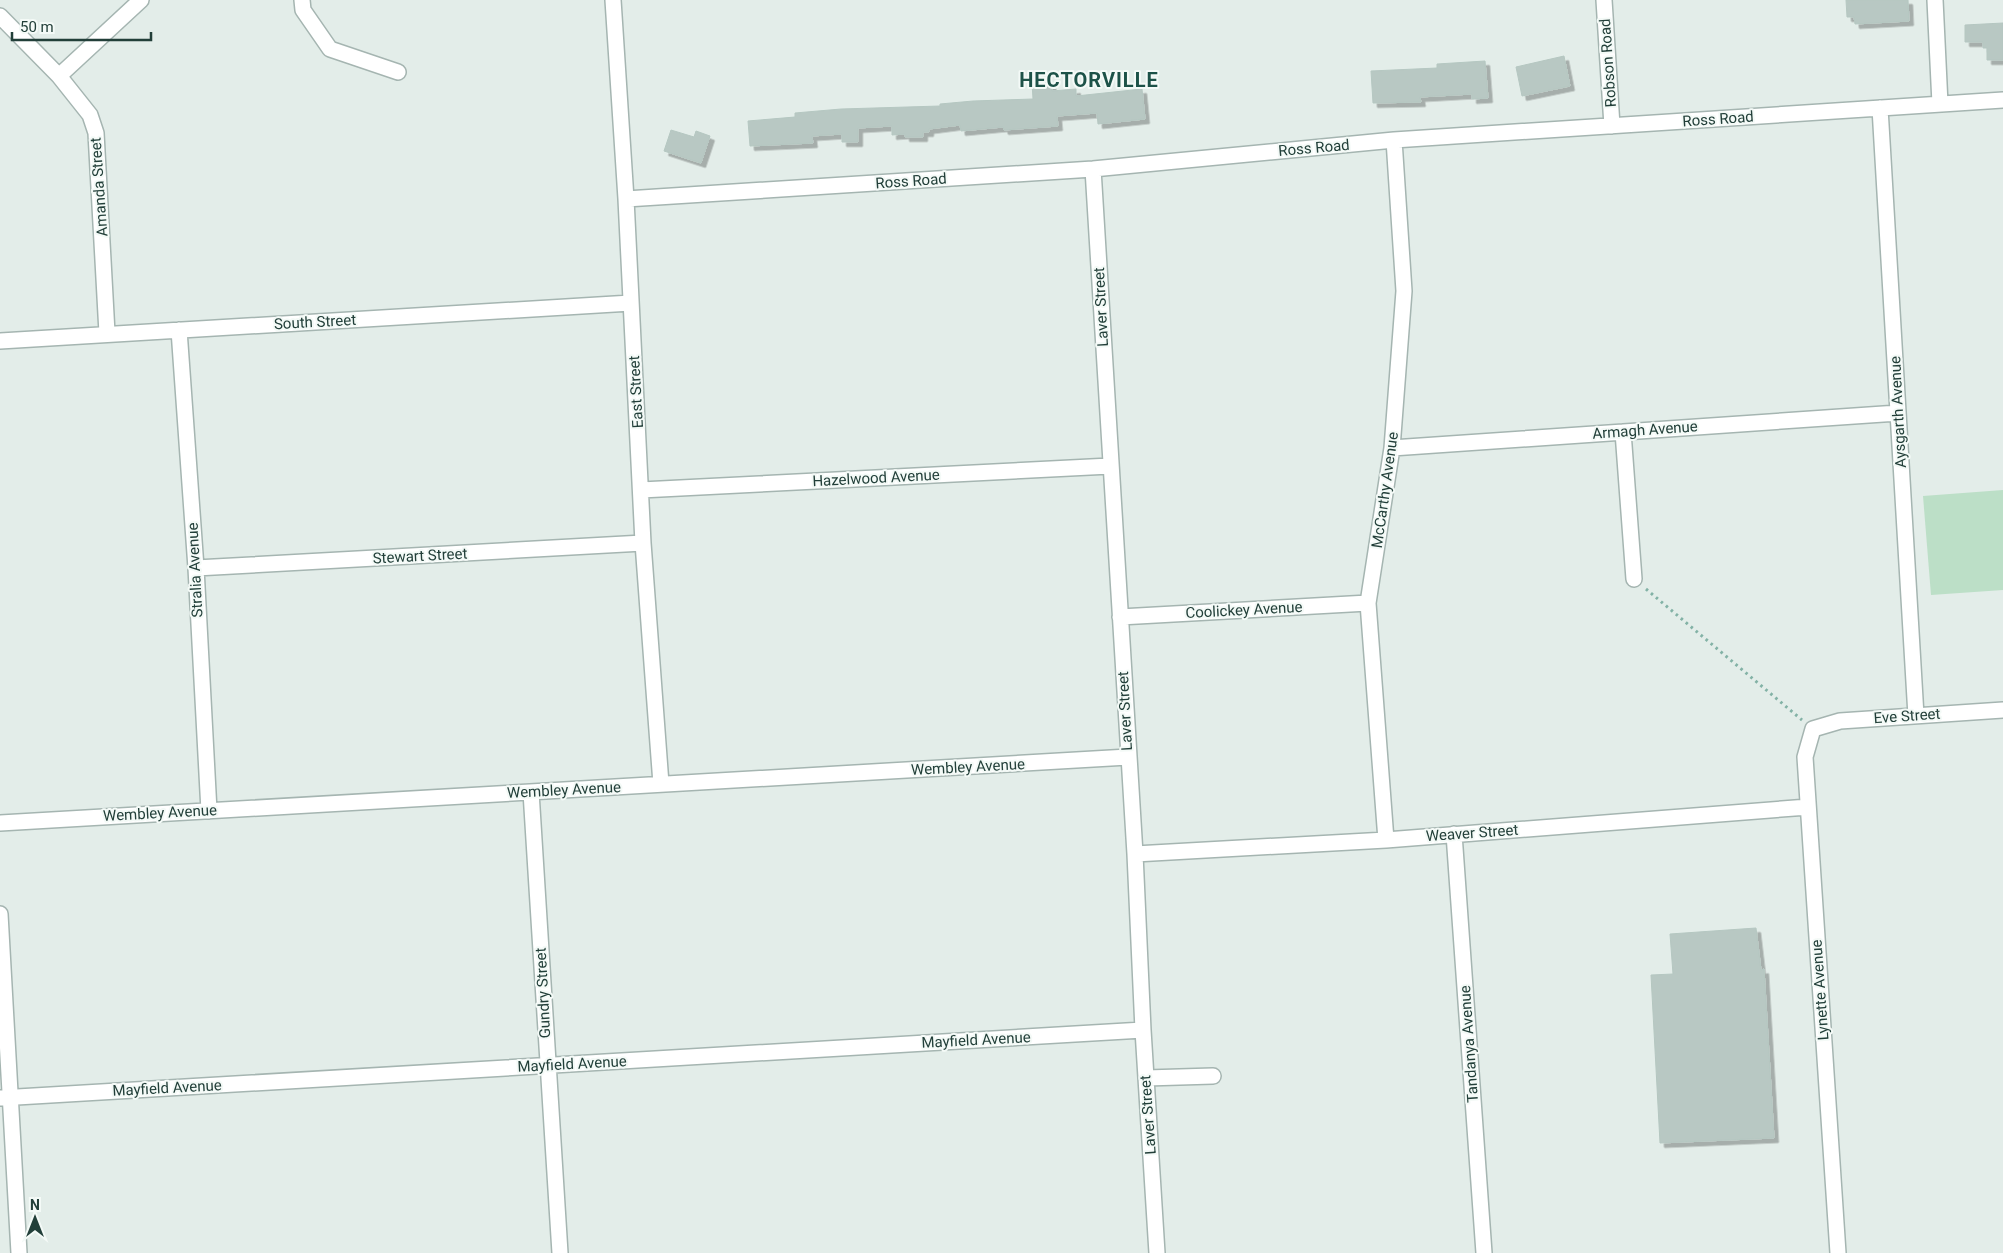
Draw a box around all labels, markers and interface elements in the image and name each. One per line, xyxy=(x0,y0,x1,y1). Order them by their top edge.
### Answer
scale bar xyxy=(12,10,151,42)
text: 50 m xyxy=(20,18,54,36)
street label: Robson Road xyxy=(1596,18,1620,108)
district label: HECTORVILLE xyxy=(1019,68,1159,92)
street label: Ross Road xyxy=(1682,108,1754,130)
street label: Ross Road xyxy=(1278,136,1350,160)
street label: Amanda Street xyxy=(87,137,111,237)
street label: Ross Road xyxy=(875,170,947,192)
street label: Laver Street xyxy=(1090,267,1112,347)
street label: South Street xyxy=(273,311,357,333)
street label: East Street xyxy=(625,355,647,429)
street label: Aysgarth Avenue xyxy=(1886,355,1910,469)
street label: Armagh Avenue xyxy=(1592,417,1698,443)
street label: McCarthy Avenue xyxy=(1368,431,1402,549)
street label: Hazelwood Avenue xyxy=(812,466,940,490)
street label: Stralia Avenue xyxy=(184,522,206,618)
street label: Stewart Street xyxy=(372,545,468,567)
street label: Coolickey Avenue xyxy=(1185,598,1303,622)
street label: Laver Street xyxy=(1114,671,1136,751)
street label: Eve Street xyxy=(1873,705,1941,727)
street label: Wembley Avenue xyxy=(911,755,1025,779)
street label: Wembley Avenue xyxy=(507,778,621,802)
street label: Wembley Avenue xyxy=(103,801,217,825)
street label: Weaver Street xyxy=(1425,821,1519,845)
street label: Lynette Avenue xyxy=(1807,939,1833,1041)
street label: Gundry Street xyxy=(532,947,554,1039)
street label: Tandanya Avenue xyxy=(1456,985,1482,1103)
street label: Mayfield Avenue xyxy=(921,1028,1031,1052)
street label: Mayfield Avenue xyxy=(517,1052,627,1076)
street label: Laver Street xyxy=(1136,1075,1160,1155)
street label: Mayfield Avenue xyxy=(112,1076,222,1100)
north arrow xyxy=(10,1193,60,1243)
text: N xyxy=(30,1197,40,1213)

